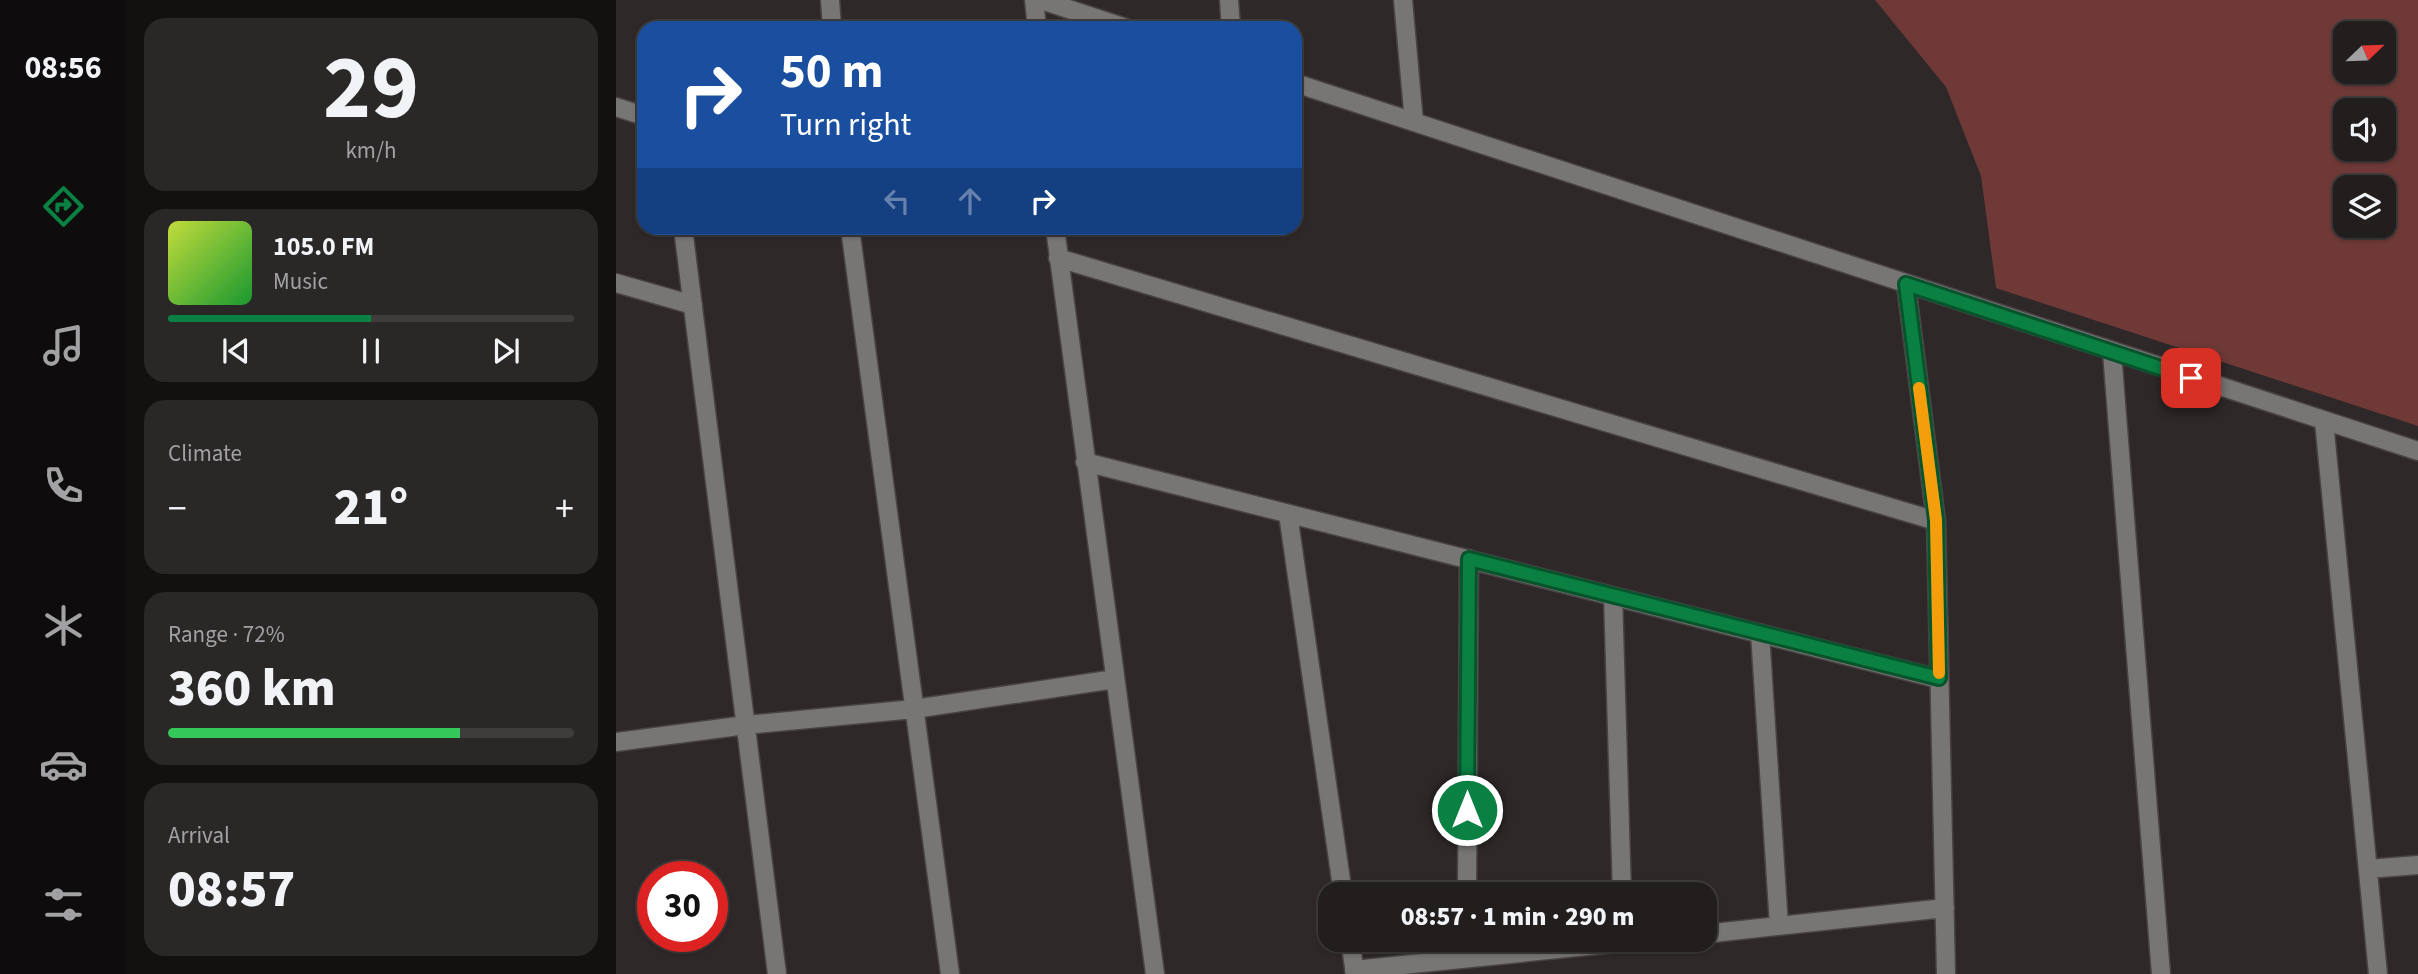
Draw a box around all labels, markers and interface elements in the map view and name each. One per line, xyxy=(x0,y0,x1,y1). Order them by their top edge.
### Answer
north arrow xyxy=(2333,21,2396,84)
map controls xyxy=(2333,21,2396,238)
text: 29 xyxy=(323,24,419,153)
text: 50 m xyxy=(780,37,884,107)
text: 08:56 xyxy=(24,45,102,91)
icon: right xyxy=(665,49,756,140)
button: sound xyxy=(2333,98,2396,161)
text: Turn right xyxy=(780,102,911,148)
text: km/h xyxy=(345,134,397,167)
button: layers xyxy=(2333,175,2396,238)
icon: directions xyxy=(39,182,88,231)
icon: left xyxy=(878,182,916,220)
icon: ahead xyxy=(951,182,989,220)
icon: right xyxy=(1024,182,1062,220)
text: 105.0 FM xyxy=(273,228,374,265)
text: Music xyxy=(273,265,328,298)
icon: music xyxy=(39,321,88,370)
icon: previous xyxy=(217,332,255,370)
icon: pause xyxy=(352,332,390,370)
icon: next xyxy=(487,332,525,370)
pin xyxy=(2161,348,2221,408)
icon: arrive xyxy=(2172,359,2210,397)
text: Climate xyxy=(168,437,242,470)
icon: phone xyxy=(39,461,88,510)
text: 21° xyxy=(334,471,408,545)
text: − xyxy=(168,482,187,536)
text: + xyxy=(555,482,574,536)
icon: climate xyxy=(39,601,88,650)
text: Range · 72% xyxy=(168,618,285,651)
text: 360 km xyxy=(168,652,336,726)
icon: car xyxy=(39,740,88,789)
position arrow xyxy=(1430,773,1504,847)
text: Arrival xyxy=(168,819,230,852)
text: 08:57 xyxy=(168,853,295,927)
speed limit sign: 30 xyxy=(637,861,728,952)
icon: filters xyxy=(39,880,88,929)
text: 08:57 · 1 min · 290 m xyxy=(1401,898,1634,935)

